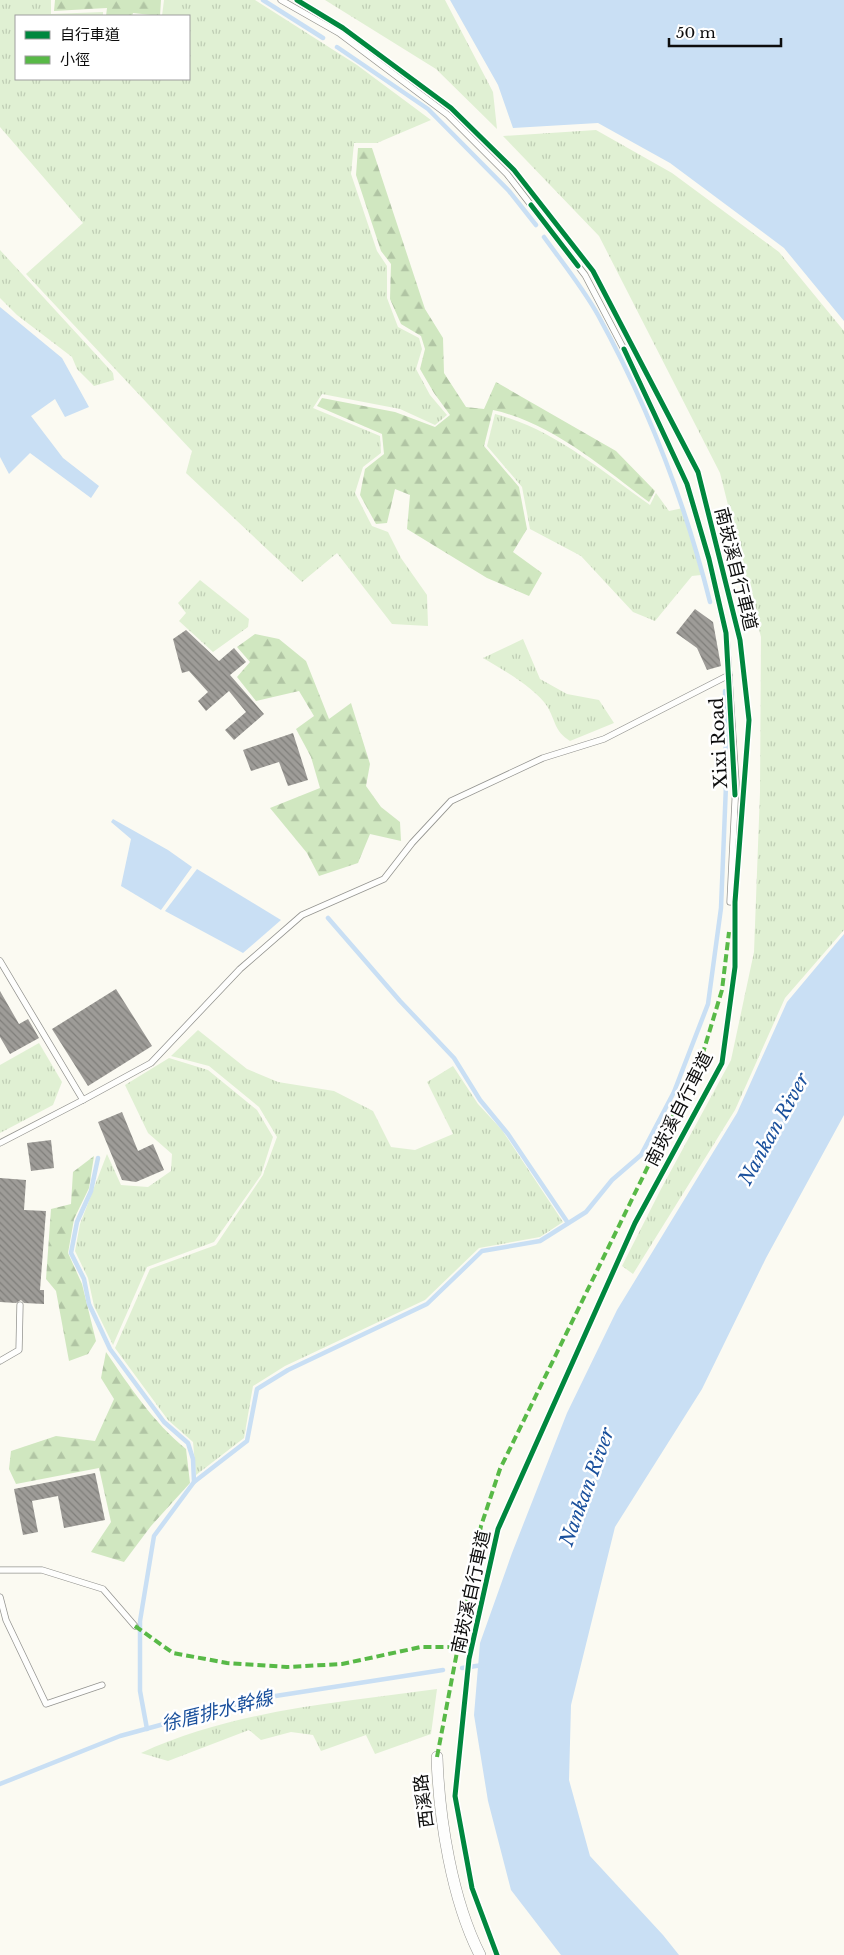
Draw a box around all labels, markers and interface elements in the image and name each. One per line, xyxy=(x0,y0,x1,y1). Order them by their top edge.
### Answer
legend xyxy=(15,15,190,80)
scale bar xyxy=(669,15,782,47)
text: 50 m xyxy=(676,23,716,42)
text: 自行車道 xyxy=(60,25,120,44)
text: 小徑 xyxy=(60,50,90,69)
street label: 南崁溪自行車道 xyxy=(710,505,762,633)
street label: Xixi Road xyxy=(706,697,732,789)
street label: 南崁溪自行車道 xyxy=(641,1048,717,1170)
water label: Nankan River xyxy=(733,1068,815,1190)
water label: Nankan River xyxy=(555,1424,619,1550)
street label: 南崁溪自行車道 xyxy=(447,1528,495,1656)
water label: 徐厝排水幹線 xyxy=(159,1686,277,1736)
street label: 西溪路 xyxy=(410,1773,438,1829)

